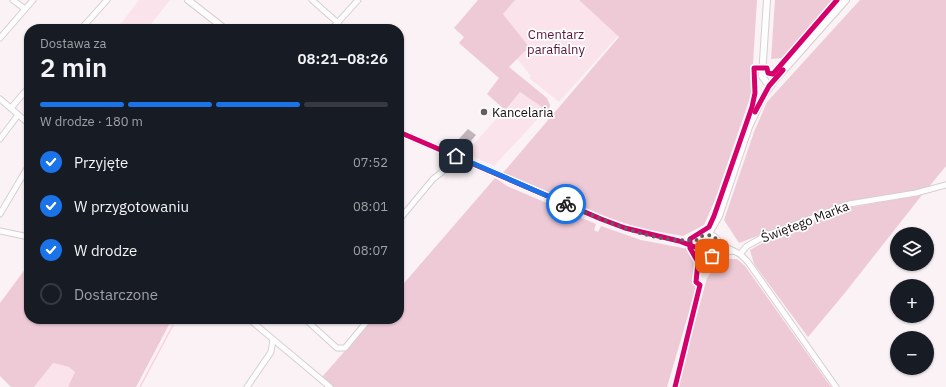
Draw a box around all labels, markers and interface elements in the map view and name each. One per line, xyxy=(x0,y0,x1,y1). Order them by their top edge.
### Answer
park label: Cmentarz parafialny xyxy=(527,26,585,58)
text: Dostawa za xyxy=(40,35,107,52)
text: 08:21–08:26 xyxy=(298,49,388,68)
text: 2 min xyxy=(40,50,107,84)
place label: Kancelaria xyxy=(492,104,553,121)
marker: Kancelaria xyxy=(479,107,489,117)
text: W drodze · 180 m xyxy=(40,113,143,130)
pin xyxy=(439,139,473,173)
icon: home xyxy=(445,145,467,167)
icon: check xyxy=(40,151,62,173)
text: Przyjęte xyxy=(74,153,128,172)
text: 07:52 xyxy=(353,154,388,171)
courier xyxy=(546,184,586,224)
icon: bike xyxy=(555,193,577,215)
icon: check xyxy=(40,195,62,217)
text: W przygotowaniu xyxy=(74,197,189,216)
street label: Świętego Marka xyxy=(759,197,851,247)
text: 08:01 xyxy=(353,198,388,215)
map controls xyxy=(890,227,934,375)
button: layers xyxy=(890,227,934,271)
icon: check xyxy=(40,239,62,261)
pin xyxy=(695,239,729,273)
text: W drodze xyxy=(74,241,137,260)
text: 08:07 xyxy=(353,242,388,259)
icon: bag xyxy=(701,245,723,267)
button: + xyxy=(890,279,934,323)
text: Dostarczone xyxy=(74,285,158,304)
button: − xyxy=(890,331,934,375)

